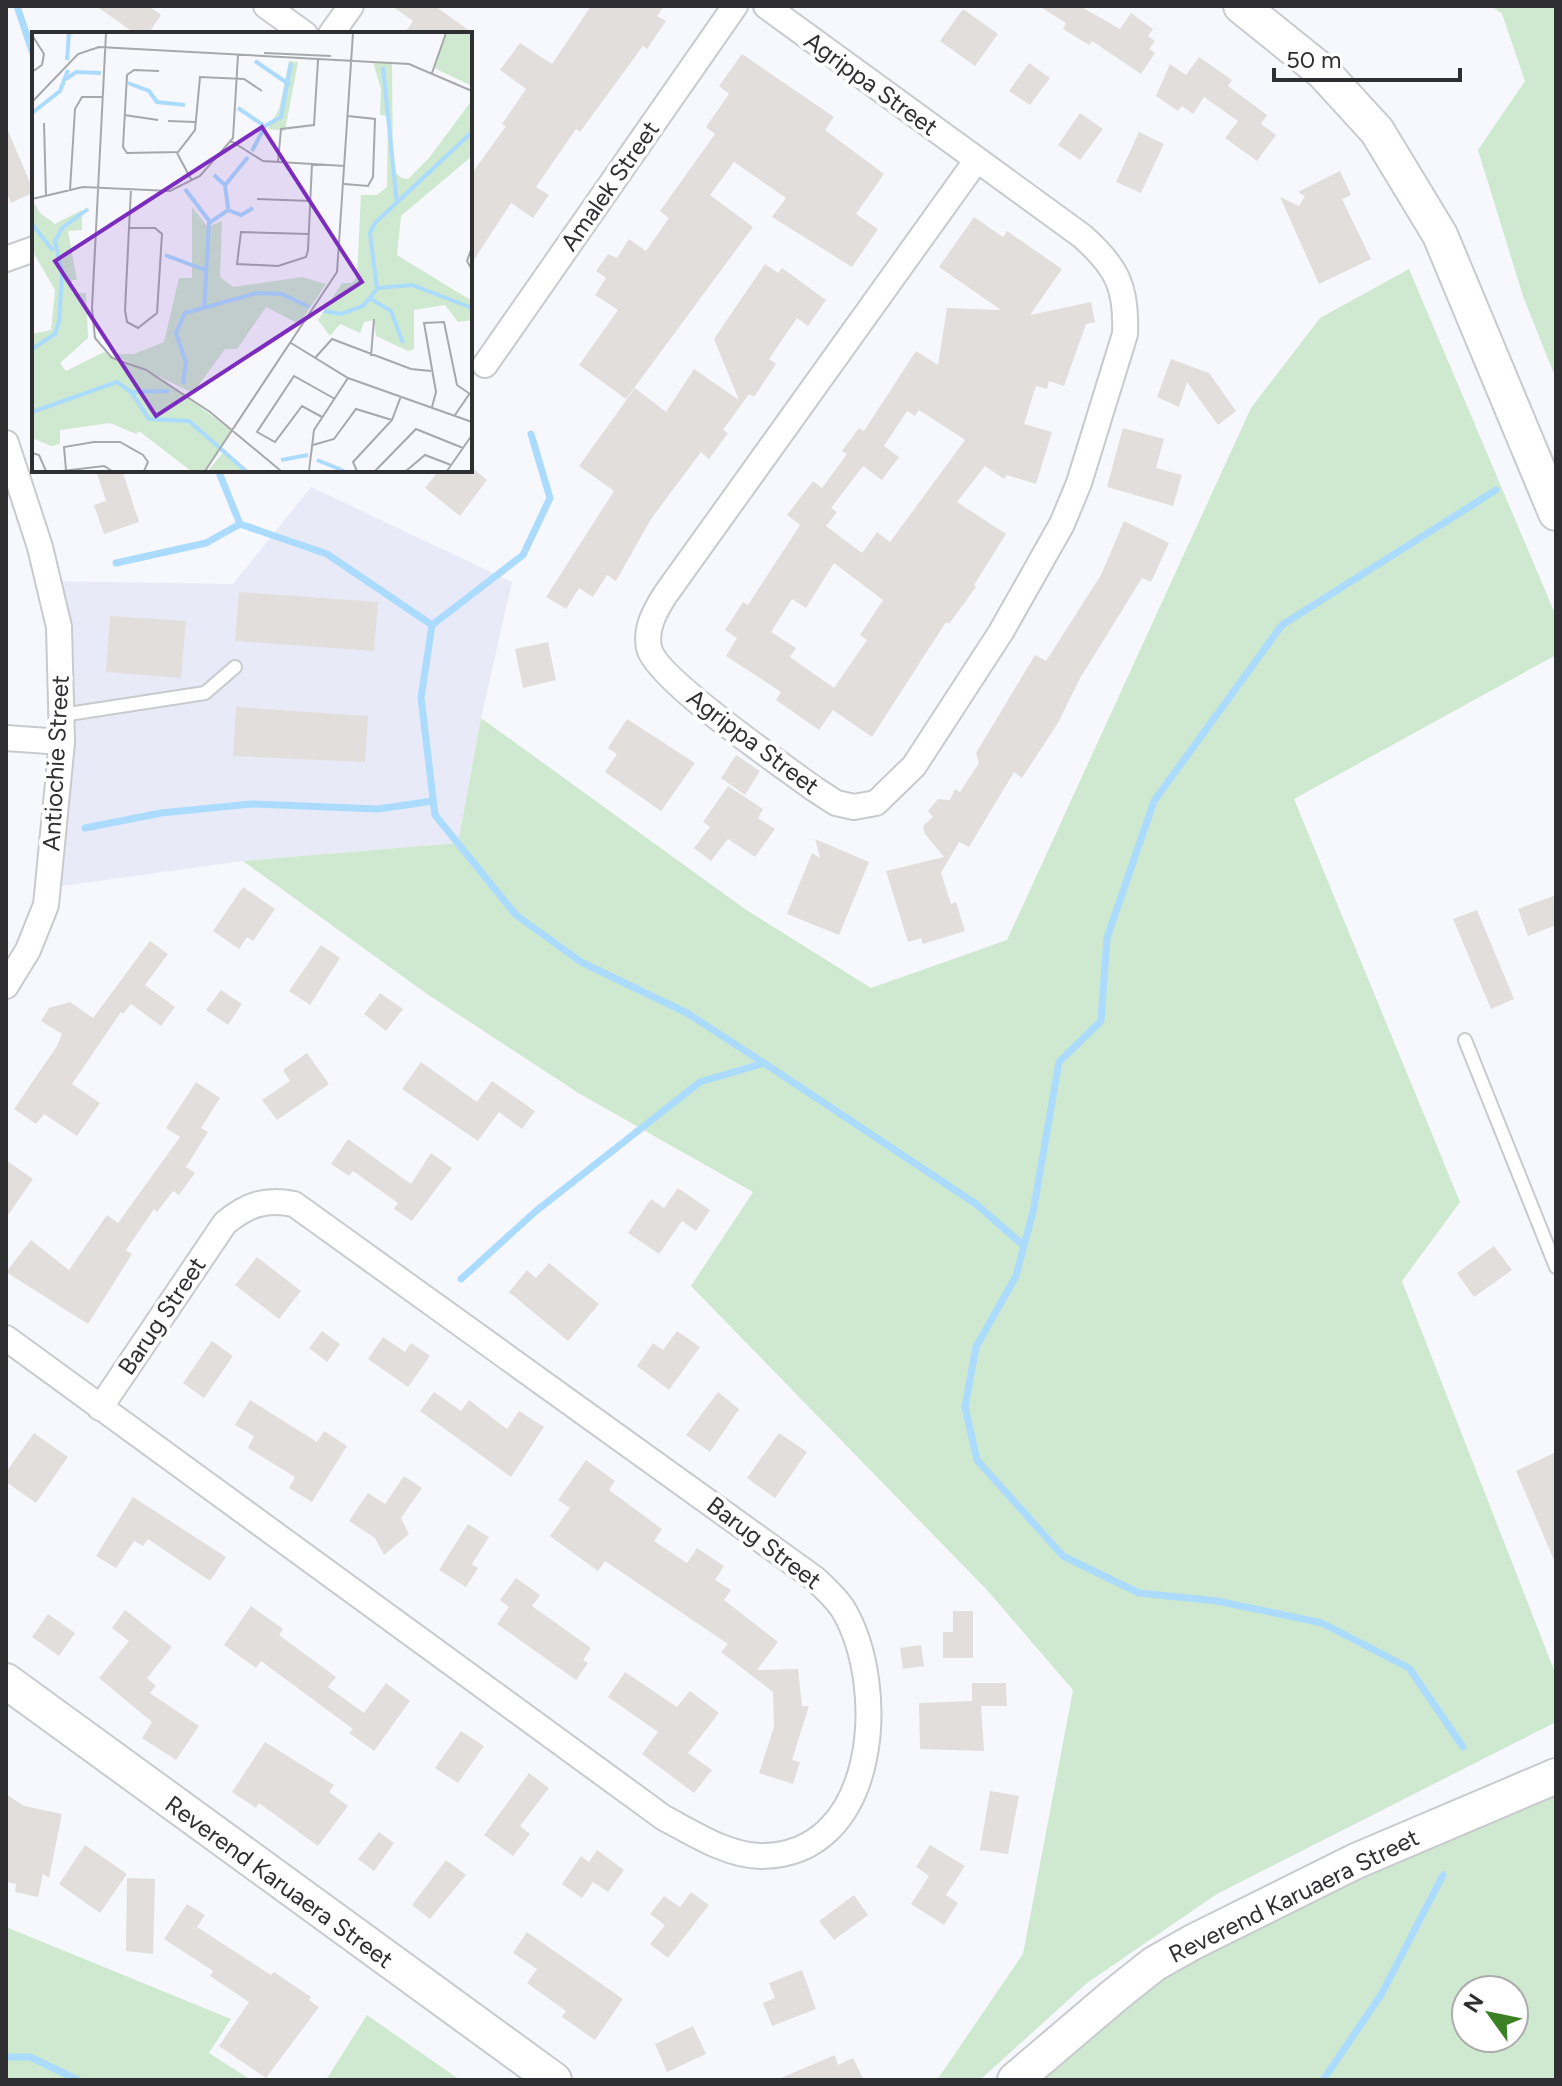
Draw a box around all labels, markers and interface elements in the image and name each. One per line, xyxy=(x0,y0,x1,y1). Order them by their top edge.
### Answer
street label: Agrippa Street xyxy=(799,26,944,142)
inset map xyxy=(32,32,472,472)
scale bar xyxy=(1274,32,1460,82)
text: 50 m xyxy=(1286,45,1342,74)
street label: Amalek Street xyxy=(554,115,665,256)
street label: Antiochie Street xyxy=(36,674,75,852)
street label: Agrippa Street xyxy=(682,683,825,801)
street label: Barug Street xyxy=(112,1251,212,1380)
street label: Barug Street xyxy=(701,1490,827,1595)
street label: Reverend Karuaera Street xyxy=(160,1789,399,1974)
street label: Reverend Karuaera Street xyxy=(1164,1822,1424,1969)
north arrow xyxy=(1450,1974,1530,2054)
text: N xyxy=(1458,1989,1490,2018)

